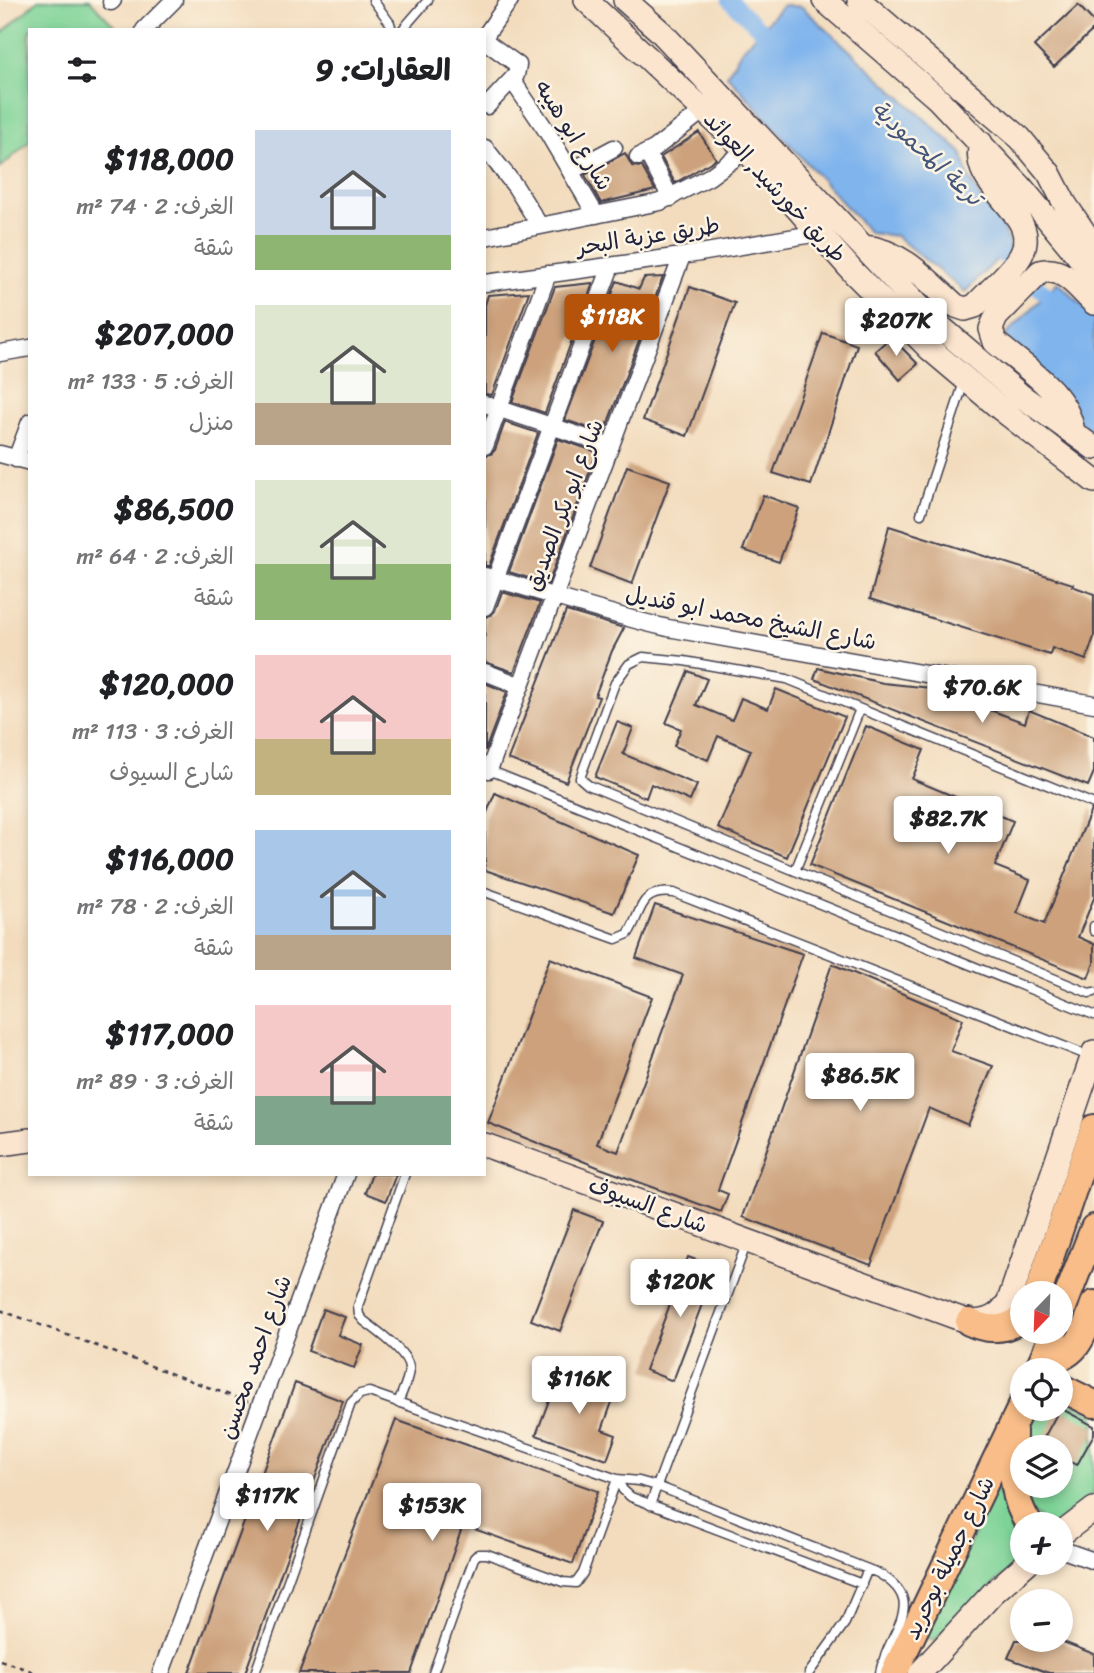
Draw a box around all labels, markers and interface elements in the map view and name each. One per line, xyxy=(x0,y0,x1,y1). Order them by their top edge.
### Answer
text: العقارات: 9 xyxy=(315,43,451,97)
icon: filters xyxy=(63,51,101,89)
street label: شارع ابو هيبه xyxy=(523,71,625,199)
water label: ترعة المحمودية xyxy=(861,90,996,219)
street label: طريق خورشيد, العوائد xyxy=(693,101,857,273)
text: $118,000 xyxy=(105,132,234,186)
icon: home xyxy=(311,158,395,242)
text: الغرف: 2 · 74 m² xyxy=(76,186,234,227)
street label: طريق عزبة البحر xyxy=(571,204,723,268)
text: شقة xyxy=(194,227,234,268)
pin: $118K xyxy=(563,294,661,354)
text: $118K xyxy=(580,296,644,337)
pin: $207K xyxy=(847,298,945,358)
text: $207K xyxy=(861,300,931,341)
text: $207,000 xyxy=(95,307,234,361)
icon: home xyxy=(311,333,395,417)
text: الغرف: 5 · 133 m² xyxy=(68,361,234,402)
text: منزل xyxy=(189,402,234,443)
street label: شارع ابو بكر الصديق xyxy=(512,413,616,597)
text: $86,500 xyxy=(114,482,234,536)
icon: home xyxy=(311,508,395,592)
text: الغرف: 2 · 64 m² xyxy=(76,536,234,577)
street label: شارع الشيخ محمد ابو قنديل xyxy=(622,574,880,662)
text: شقة xyxy=(194,577,234,618)
text: $120,000 xyxy=(100,657,234,711)
pin: $70.6K xyxy=(925,666,1039,725)
text: $70.6K xyxy=(943,667,1021,708)
icon: home xyxy=(311,683,395,767)
text: الغرف: 3 · 113 m² xyxy=(72,711,234,752)
text: شارع السيوف xyxy=(109,752,234,793)
pin: $82.7K xyxy=(891,796,1005,856)
text: $82.7K xyxy=(910,798,986,839)
text: $116,000 xyxy=(106,832,234,886)
icon: home xyxy=(311,858,395,942)
text: الغرف: 2 · 78 m² xyxy=(77,886,234,927)
text: شقة xyxy=(194,927,234,968)
text: $117,000 xyxy=(106,1007,234,1061)
icon: home xyxy=(311,1033,395,1117)
pin: $86.5K xyxy=(803,1054,917,1113)
text: $86.5K xyxy=(821,1055,899,1096)
text: الغرف: 3 · 89 m² xyxy=(77,1061,234,1102)
text: شقة xyxy=(194,1102,234,1143)
street label: شارع السيوف xyxy=(582,1164,714,1246)
pin: $120K xyxy=(631,1260,729,1319)
text: $120K xyxy=(646,1261,714,1302)
street label: شارع احمد محسن xyxy=(206,1269,304,1445)
north arrow xyxy=(1010,1281,1073,1344)
map controls xyxy=(1010,1281,1073,1652)
pin: $116K xyxy=(530,1356,628,1416)
text: $116K xyxy=(548,1358,610,1399)
button: locate xyxy=(1010,1358,1073,1421)
button: layers xyxy=(1010,1435,1073,1498)
street label: شارع جميلة بوحريد xyxy=(892,1469,1006,1647)
pin: $117K xyxy=(218,1474,316,1533)
text: $117K xyxy=(236,1475,298,1516)
pin: $153K xyxy=(383,1484,481,1543)
text: $153K xyxy=(399,1485,465,1526)
button: + xyxy=(1010,1512,1073,1575)
button: − xyxy=(1010,1589,1073,1652)

